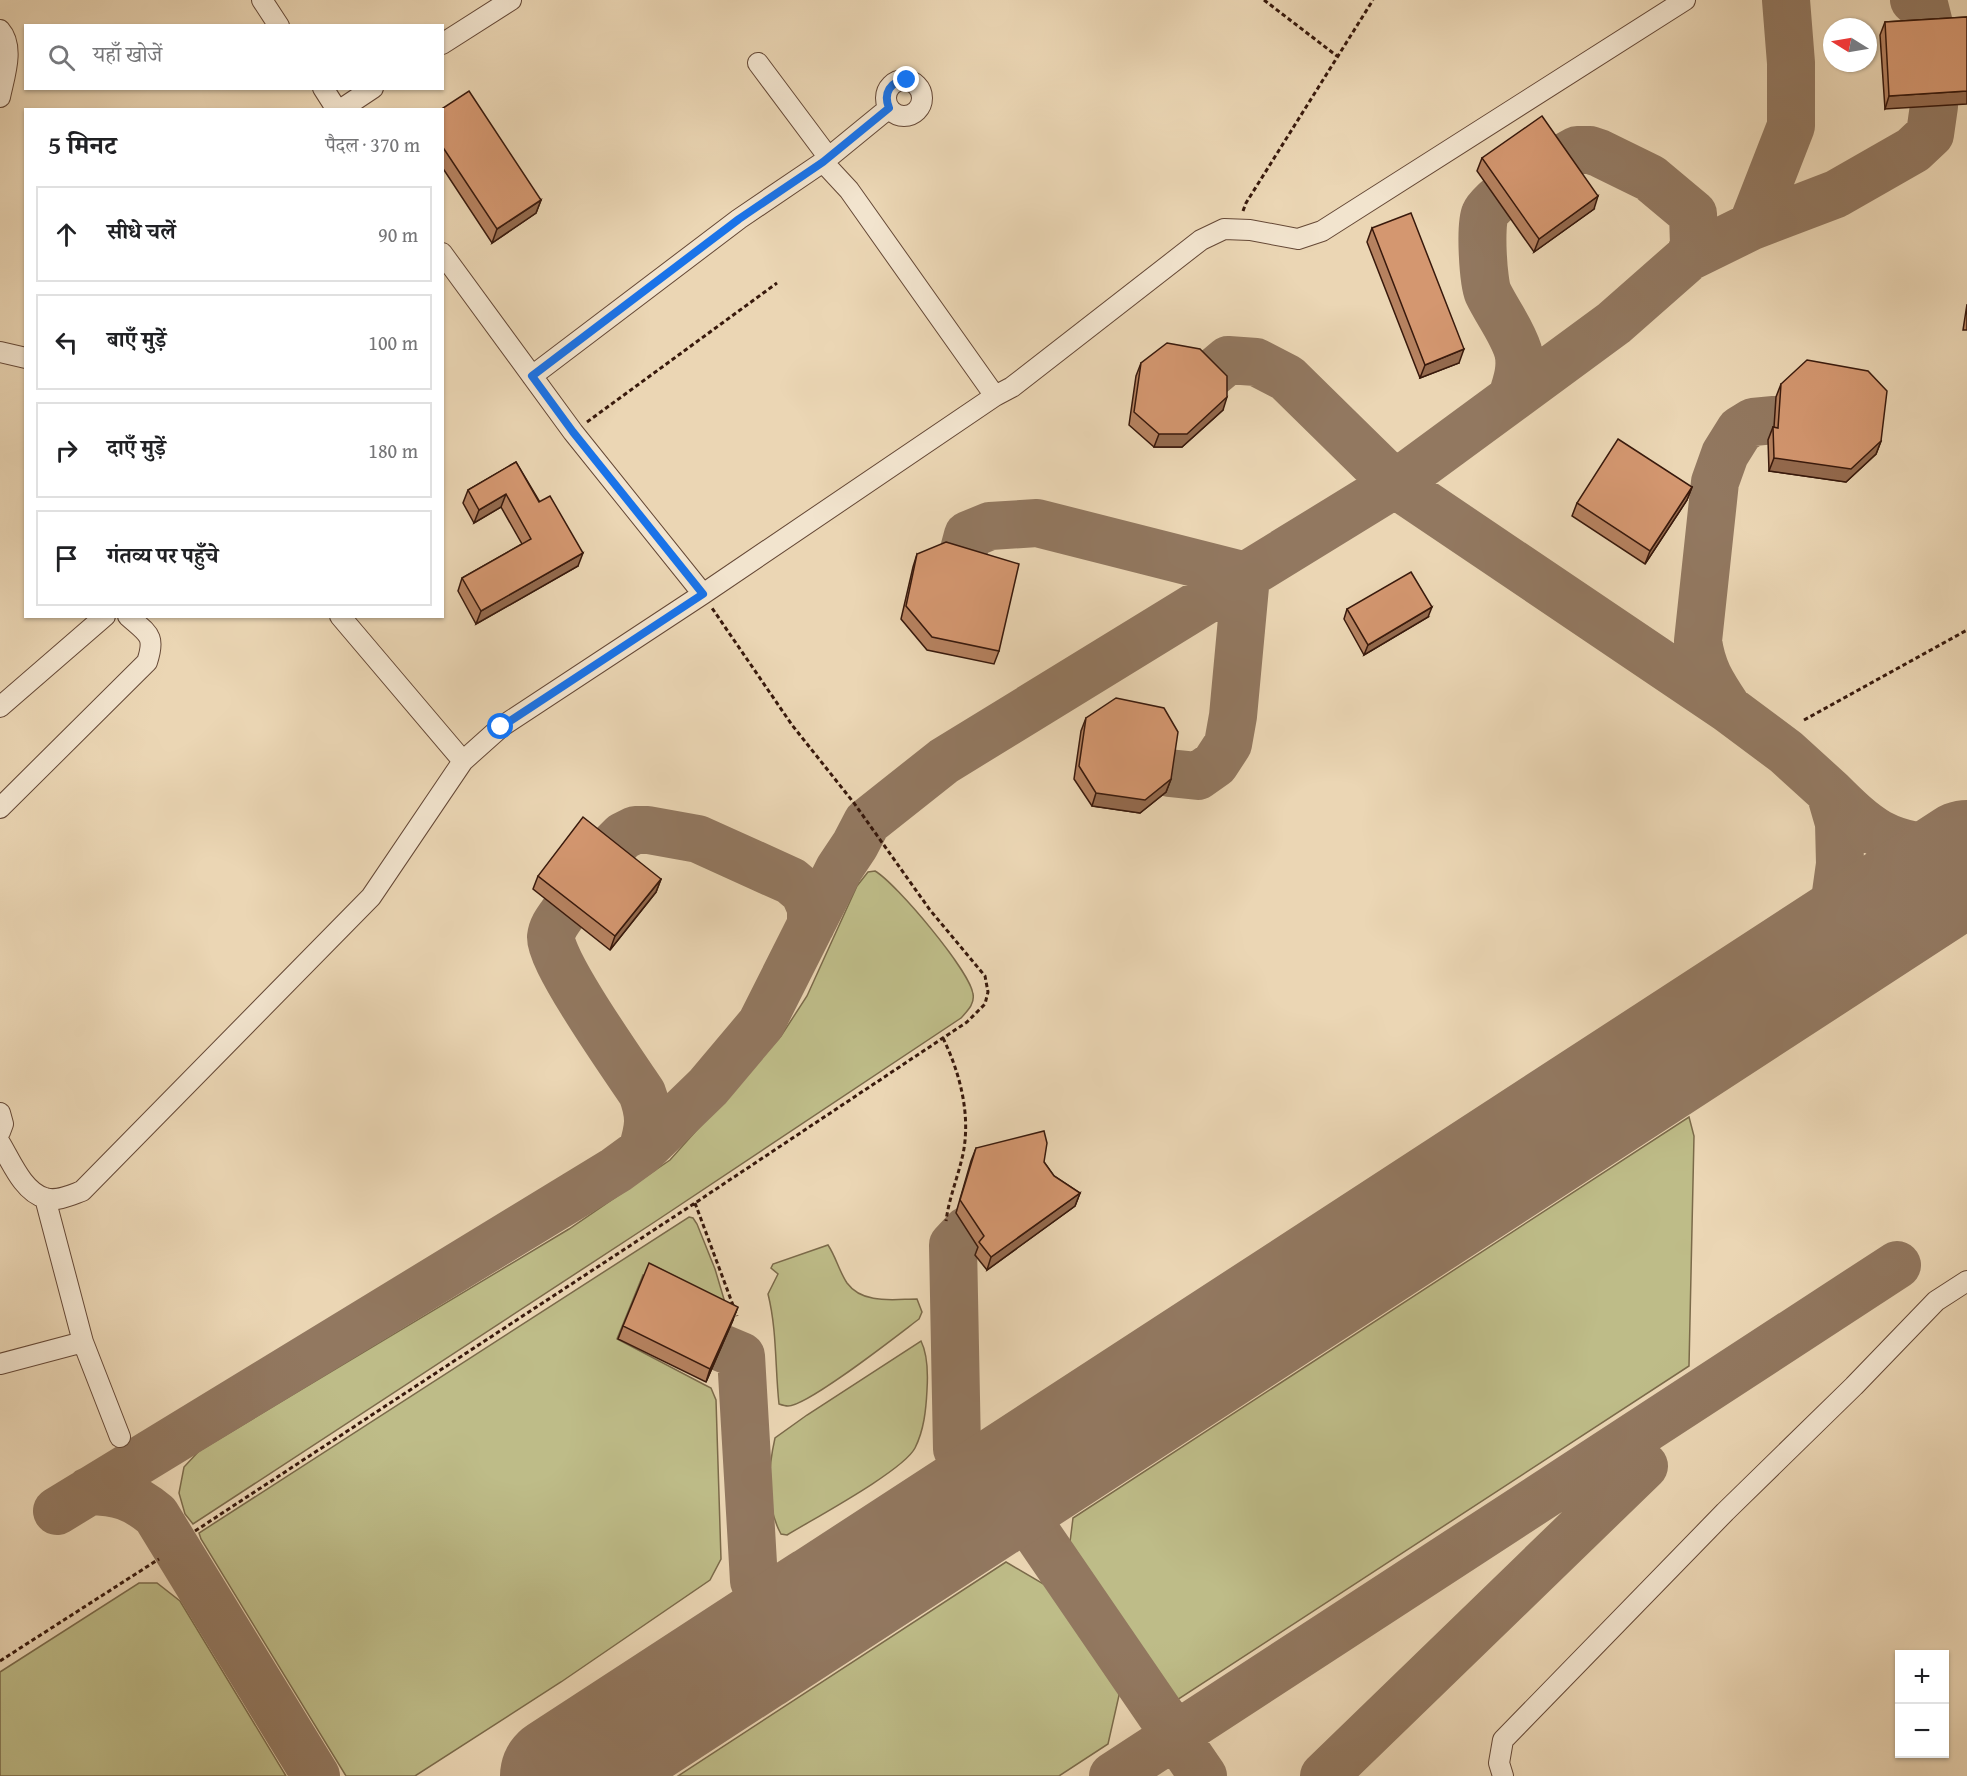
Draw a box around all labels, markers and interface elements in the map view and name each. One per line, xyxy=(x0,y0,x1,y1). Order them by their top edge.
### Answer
north arrow xyxy=(1823,18,1877,72)
search box xyxy=(24,24,444,90)
text: यहाँ खोजें xyxy=(93,38,162,70)
icon: search xyxy=(45,41,78,74)
route end xyxy=(893,66,919,92)
text: 5 मिनट xyxy=(48,125,116,164)
text: पैदल · 370 m xyxy=(326,130,420,159)
text: सीधे चलें xyxy=(107,215,176,247)
icon: ahead xyxy=(50,218,83,251)
text: 90 m xyxy=(378,220,418,249)
text: बाएँ मुड़ें xyxy=(107,323,166,355)
icon: left xyxy=(50,326,83,359)
text: 100 m xyxy=(368,328,418,357)
text: दाएँ मुड़ें xyxy=(107,431,166,463)
icon: right xyxy=(50,434,83,467)
text: 180 m xyxy=(368,436,418,465)
text: गंतव्य पर पहुँचे xyxy=(107,539,218,571)
icon: arrive xyxy=(50,542,83,575)
route start xyxy=(487,713,513,739)
map controls xyxy=(1895,1650,1949,1758)
button: + xyxy=(1895,1650,1949,1704)
button: − xyxy=(1895,1704,1949,1758)

